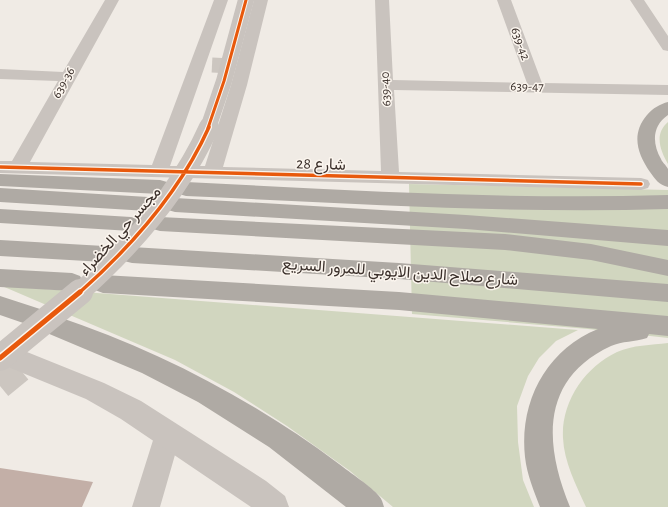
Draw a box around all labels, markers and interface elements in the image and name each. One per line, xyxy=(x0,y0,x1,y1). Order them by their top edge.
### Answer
street label: 639-42 xyxy=(508,26,532,62)
street label: 639-36 xyxy=(50,65,78,101)
street label: 639-40 xyxy=(379,71,393,107)
street label: 639-47 xyxy=(510,80,544,94)
street label: شارع 28 xyxy=(296,155,346,176)
street label: مجسر حي الخضراء xyxy=(76,183,168,282)
street label: شارع صلاح الدين الايوبي للمرور السريع xyxy=(281,256,518,293)

